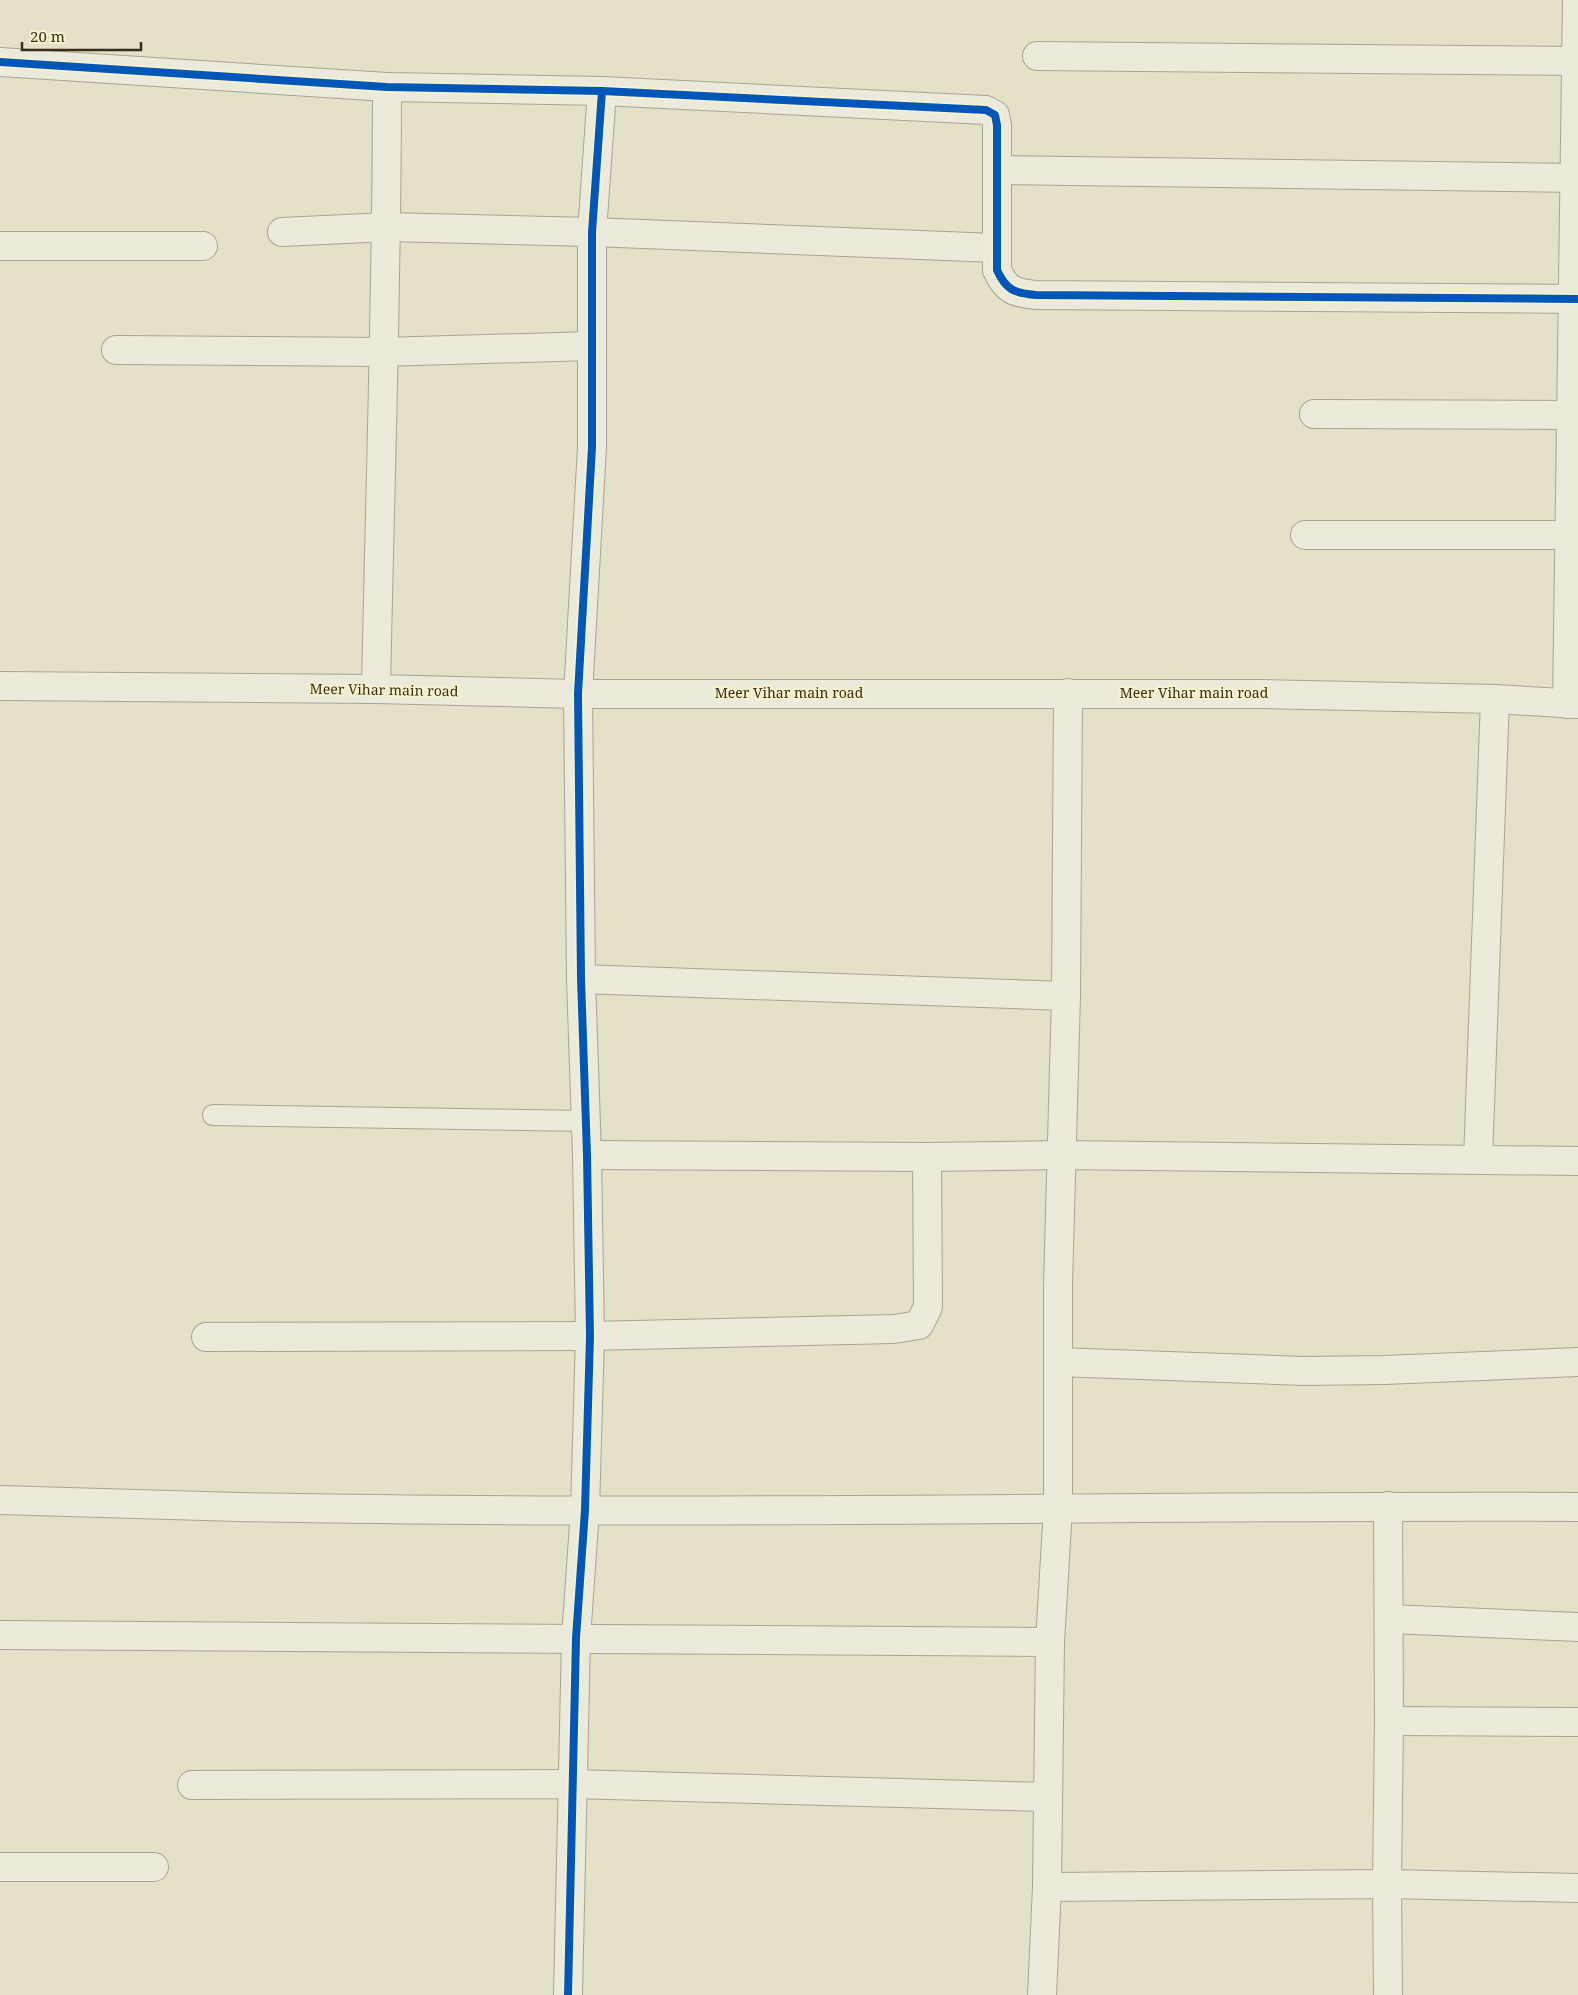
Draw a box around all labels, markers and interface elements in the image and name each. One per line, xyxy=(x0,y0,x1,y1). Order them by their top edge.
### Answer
scale bar xyxy=(22,20,141,52)
text: 20 m xyxy=(30,26,65,46)
street label: Meer Vihar main road xyxy=(310,679,459,700)
street label: Meer Vihar main road xyxy=(715,683,864,702)
street label: Meer Vihar main road xyxy=(1120,683,1269,702)

